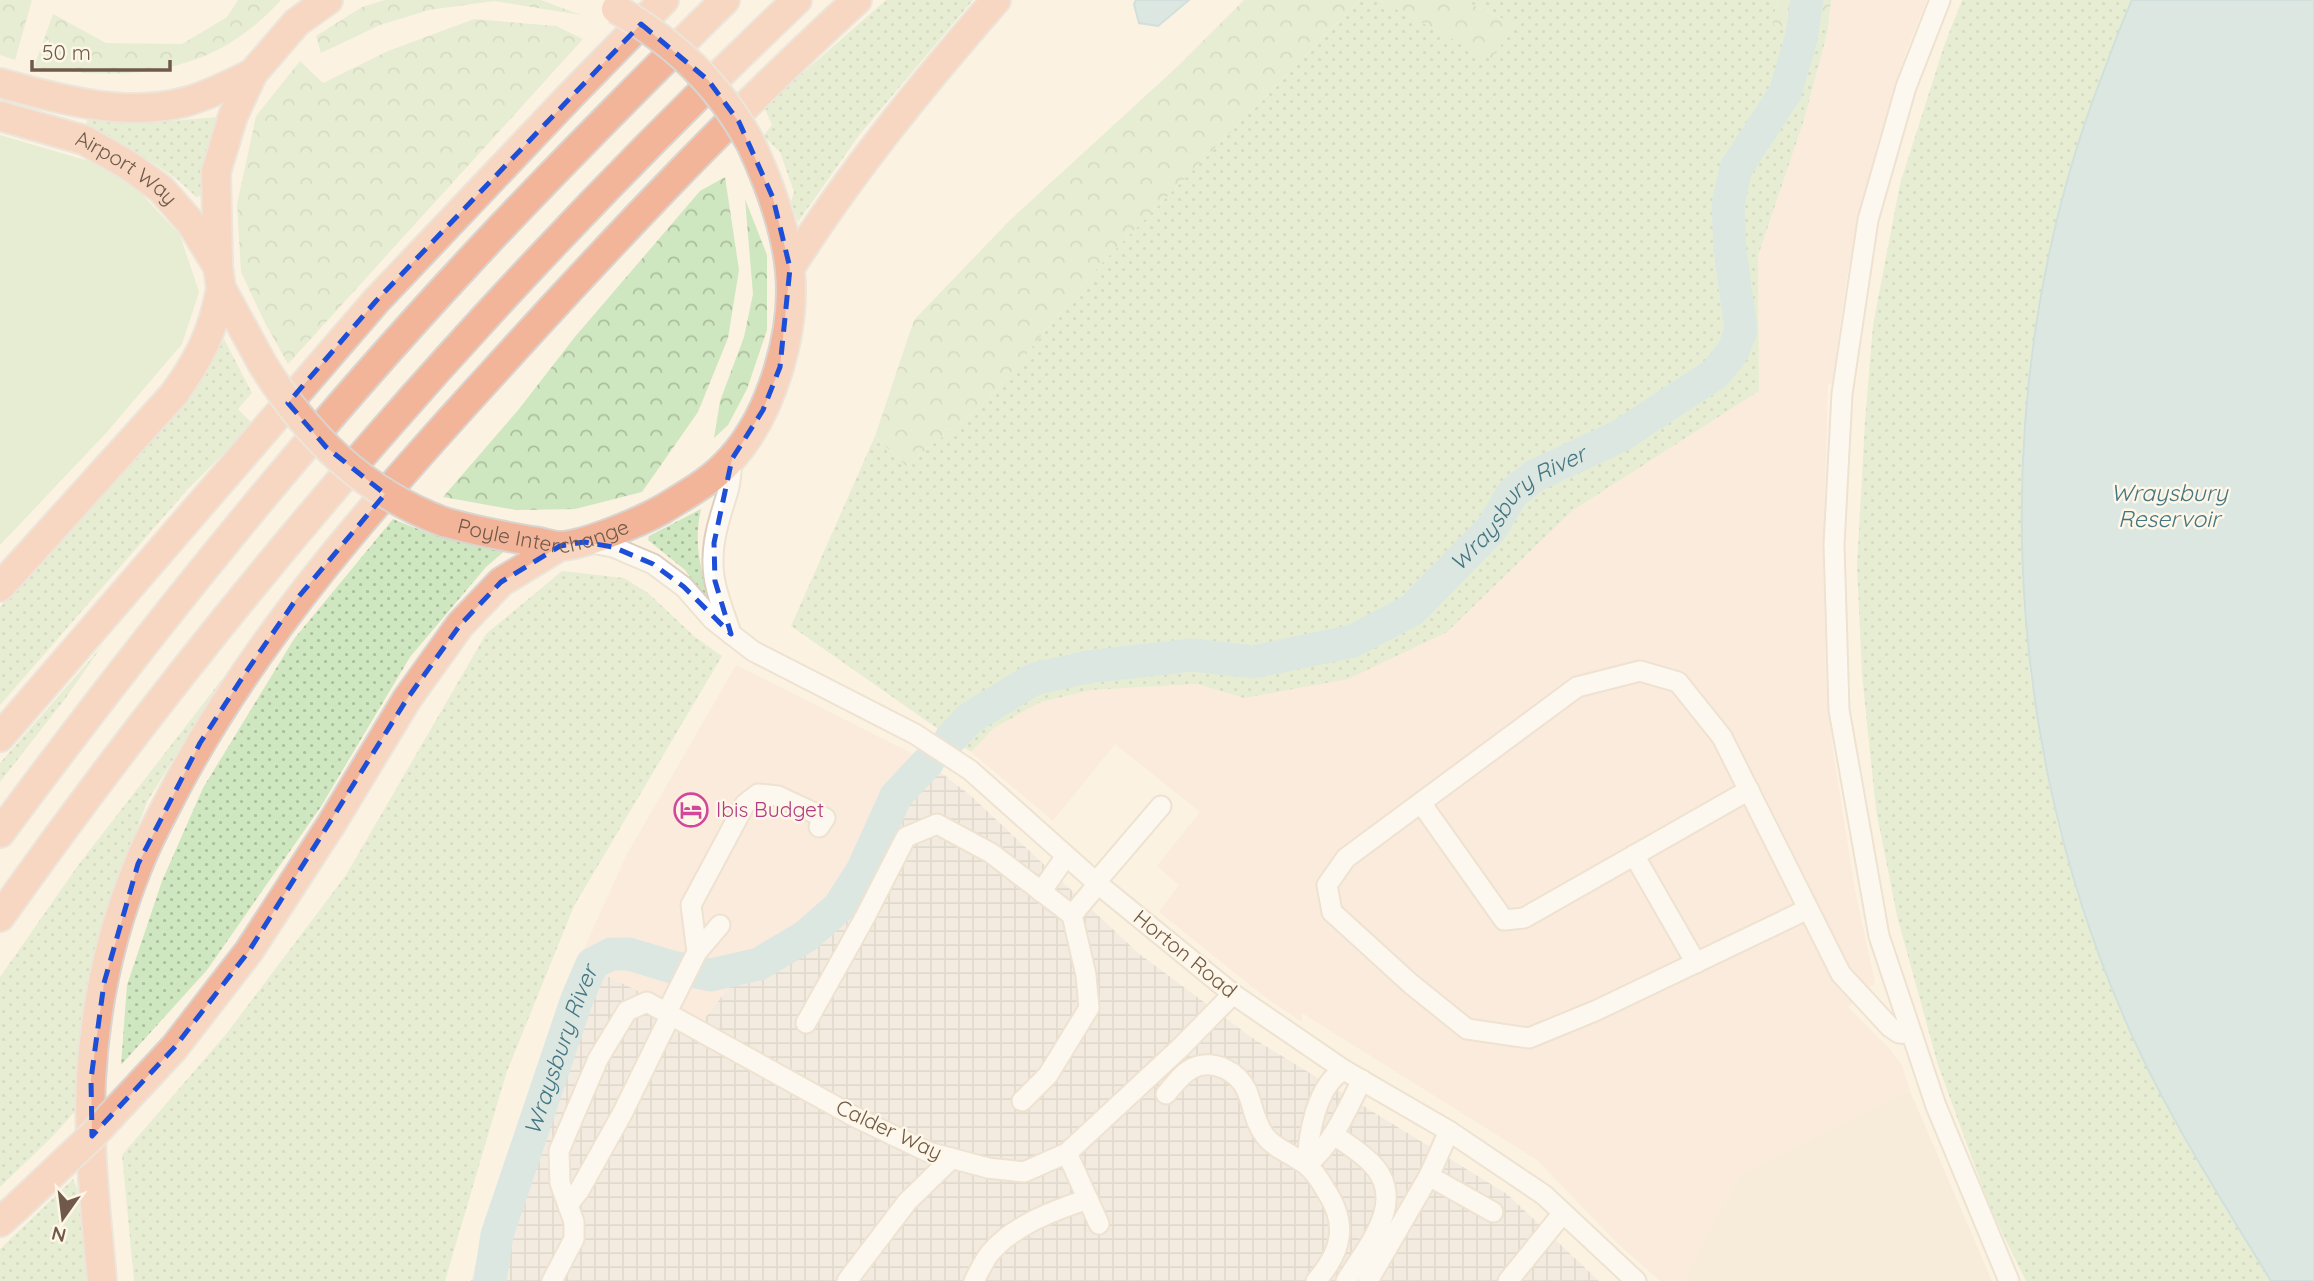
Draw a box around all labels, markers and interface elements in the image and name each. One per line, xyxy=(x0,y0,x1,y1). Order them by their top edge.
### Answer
scale bar xyxy=(32,28,170,72)
text: 50 m xyxy=(42,39,91,65)
street label: Airport Way xyxy=(73,124,183,210)
water label: Wraysbury River xyxy=(1443,438,1593,577)
water label: Wraysbury Reservoir xyxy=(2110,478,2230,533)
street label: Poyle Interchange xyxy=(455,512,632,558)
hotel icon: Ibis Budget xyxy=(672,791,710,829)
place label: Ibis Budget xyxy=(716,796,824,822)
street label: Horton Road xyxy=(1129,904,1243,1003)
water label: Wraysbury River xyxy=(517,958,605,1139)
street label: Calder Way xyxy=(832,1093,947,1165)
north arrow xyxy=(28,1183,98,1253)
text: N xyxy=(49,1221,69,1248)

